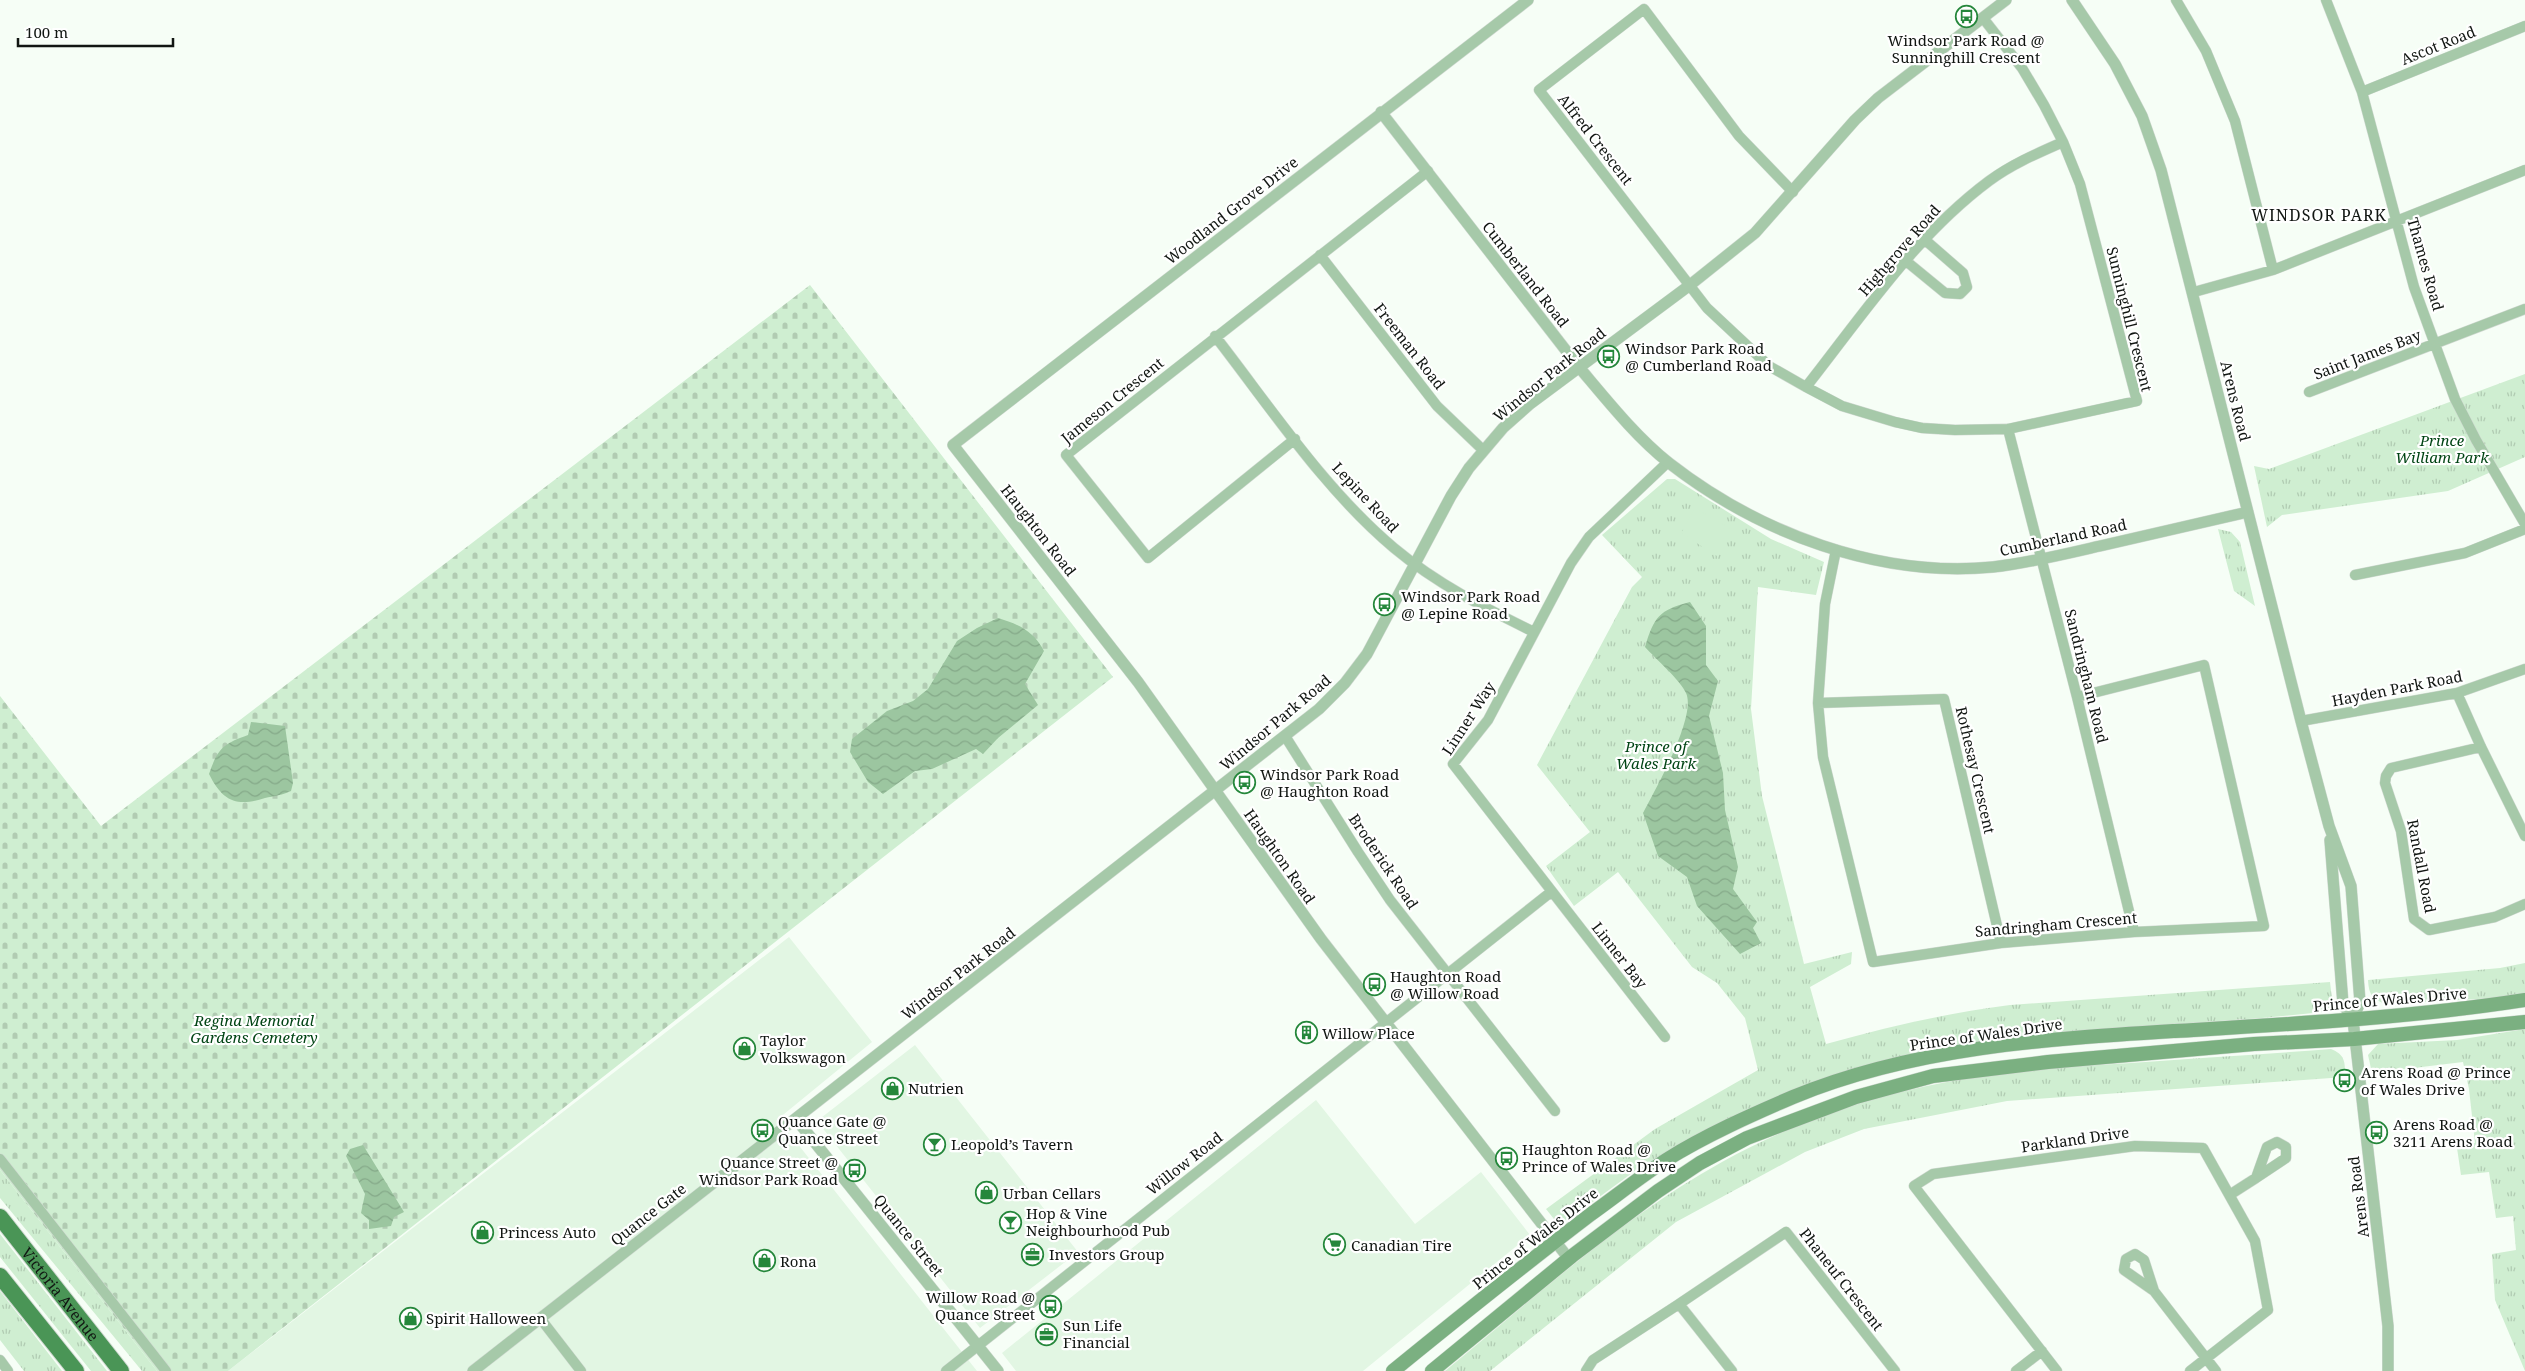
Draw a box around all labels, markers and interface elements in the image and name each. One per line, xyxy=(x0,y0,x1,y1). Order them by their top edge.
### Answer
bus stop icon: Windsor Park Road @ Sunninghill Crescent xyxy=(1954,5,1978,29)
scale bar xyxy=(18,15,172,47)
street label: Ascot Road xyxy=(2398,21,2478,69)
text: 100 m xyxy=(25,22,68,42)
place label: Windsor Park Road @ Sunninghill Crescent xyxy=(1888,30,2045,67)
street label: Alfred Crescent xyxy=(1554,89,1638,189)
street label: Woodland Grove Drive xyxy=(1160,152,1302,268)
street label: Highgrove Road xyxy=(1854,200,1944,300)
district label: WINDSOR PARK xyxy=(2251,204,2387,226)
street label: Thames Road xyxy=(2403,215,2449,313)
street label: Cumberland Road xyxy=(1478,217,1574,331)
street label: Sunninghill Crescent xyxy=(2102,245,2158,393)
street label: Freeman Road xyxy=(1370,299,1450,393)
street label: Windsor Park Road xyxy=(1489,322,1609,426)
street label: Saint James Bay xyxy=(2311,324,2424,384)
place label: Windsor Park Road @ Cumberland Road xyxy=(1625,338,1772,375)
bus stop icon: Windsor Park Road @ Cumberland Road xyxy=(1597,345,1621,369)
street label: Jameson Crescent xyxy=(1056,352,1167,448)
street label: Arens Road xyxy=(2216,359,2256,443)
park label: Prince William Park xyxy=(2395,430,2489,467)
street label: Lepine Road xyxy=(1328,458,1404,536)
street label: Haughton Road xyxy=(997,480,1081,580)
street label: Cumberland Road xyxy=(1998,514,2128,560)
place label: Windsor Park Road @ Lepine Road xyxy=(1401,586,1540,623)
bus stop icon: Windsor Park Road @ Lepine Road xyxy=(1373,593,1397,617)
street label: Sandringham Road xyxy=(2061,607,2113,745)
street label: Hayden Park Road xyxy=(2330,666,2464,710)
street label: Windsor Park Road xyxy=(1215,670,1335,774)
street label: Linner Way xyxy=(1437,677,1499,759)
street label: Rothesay Crescent xyxy=(1952,704,2000,836)
park label: Prince of Wales Park xyxy=(1616,736,1696,773)
place label: Windsor Park Road @ Haughton Road xyxy=(1260,764,1399,801)
bus stop icon: Windsor Park Road @ Haughton Road xyxy=(1232,771,1256,795)
street label: Haughton Road xyxy=(1240,805,1320,907)
street label: Broderick Road xyxy=(1345,809,1423,913)
street label: Randall Road xyxy=(2403,817,2441,915)
street label: Sandringham Crescent xyxy=(1974,907,2138,941)
street label: Linner Bay xyxy=(1588,918,1652,993)
street label: Windsor Park Road xyxy=(897,922,1019,1024)
place label: Haughton Road @ Willow Road xyxy=(1390,966,1501,1003)
bus stop icon: Haughton Road @ Willow Road xyxy=(1362,973,1386,997)
street label: Prince of Wales Drive xyxy=(2312,982,2468,1016)
park label: Regina Memorial Gardens Cemetery xyxy=(190,1010,318,1047)
street label: Prince of Wales Drive xyxy=(1908,1013,2064,1055)
building icon: Willow Place xyxy=(1294,1021,1318,1045)
place label: Willow Place xyxy=(1322,1023,1415,1043)
place label: Taylor Volkswagon xyxy=(760,1030,846,1067)
shop icon: Taylor Volkswagon xyxy=(732,1037,756,1061)
place label: Arens Road @ Prince of Wales Drive xyxy=(2361,1062,2511,1099)
bus stop icon: Arens Road @ Prince of Wales Drive xyxy=(2333,1069,2357,1093)
shop icon: Nutrien xyxy=(880,1076,904,1100)
place label: Nutrien xyxy=(908,1078,964,1098)
place label: Quance Gate @ Quance Street xyxy=(778,1111,886,1148)
place label: Arens Road @ 3211 Arens Road xyxy=(2393,1114,2513,1151)
bus stop icon: Quance Gate @ Quance Street xyxy=(750,1118,774,1142)
bus stop icon: Arens Road @ 3211 Arens Road xyxy=(2365,1121,2389,1145)
street label: Parkland Drive xyxy=(2020,1122,2130,1156)
street label: Willow Road xyxy=(1142,1127,1226,1199)
bar icon: Leopold’s Tavern xyxy=(923,1132,947,1156)
place label: Leopold’s Tavern xyxy=(951,1134,1073,1154)
place label: Haughton Road @ Prince of Wales Drive xyxy=(1522,1139,1676,1176)
bus stop icon: Haughton Road @ Prince of Wales Drive xyxy=(1494,1146,1518,1170)
place label: Quance Street @ Windsor Park Road xyxy=(699,1152,838,1189)
street label: Arens Road xyxy=(2343,1155,2373,1239)
bus stop icon: Quance Street @ Windsor Park Road xyxy=(842,1159,866,1183)
street label: Quance Gate xyxy=(606,1178,690,1250)
shop icon: Urban Cellars xyxy=(975,1181,999,1205)
place label: Urban Cellars xyxy=(1003,1183,1101,1203)
street label: Prince of Wales Drive xyxy=(1468,1183,1602,1293)
street label: Quance Street xyxy=(870,1190,948,1280)
place label: Hop & Vine Neighbourhood Pub xyxy=(1026,1203,1170,1240)
bar icon: Hop & Vine Neighbourhood Pub xyxy=(998,1210,1022,1234)
shop icon: Princess Auto xyxy=(471,1220,495,1244)
place label: Princess Auto xyxy=(499,1222,596,1242)
street label: Phaneuf Crescent xyxy=(1796,1224,1888,1334)
supermarket icon: Canadian Tire xyxy=(1323,1233,1347,1257)
place label: Canadian Tire xyxy=(1351,1235,1452,1255)
office icon: Investors Group xyxy=(1021,1242,1045,1266)
street label: Victoria Avenue xyxy=(17,1243,104,1345)
place label: Investors Group xyxy=(1049,1244,1165,1264)
shop icon: Rona xyxy=(752,1249,776,1273)
place label: Rona xyxy=(780,1251,817,1271)
place label: Willow Road @ Quance Street xyxy=(926,1287,1035,1324)
bus stop icon: Willow Road @ Quance Street xyxy=(1039,1294,1063,1318)
shop icon: Spirit Halloween xyxy=(398,1306,422,1330)
place label: Spirit Halloween xyxy=(426,1308,546,1328)
place label: Sun Life Financial xyxy=(1063,1315,1130,1352)
office icon: Sun Life Financial xyxy=(1035,1322,1059,1346)

